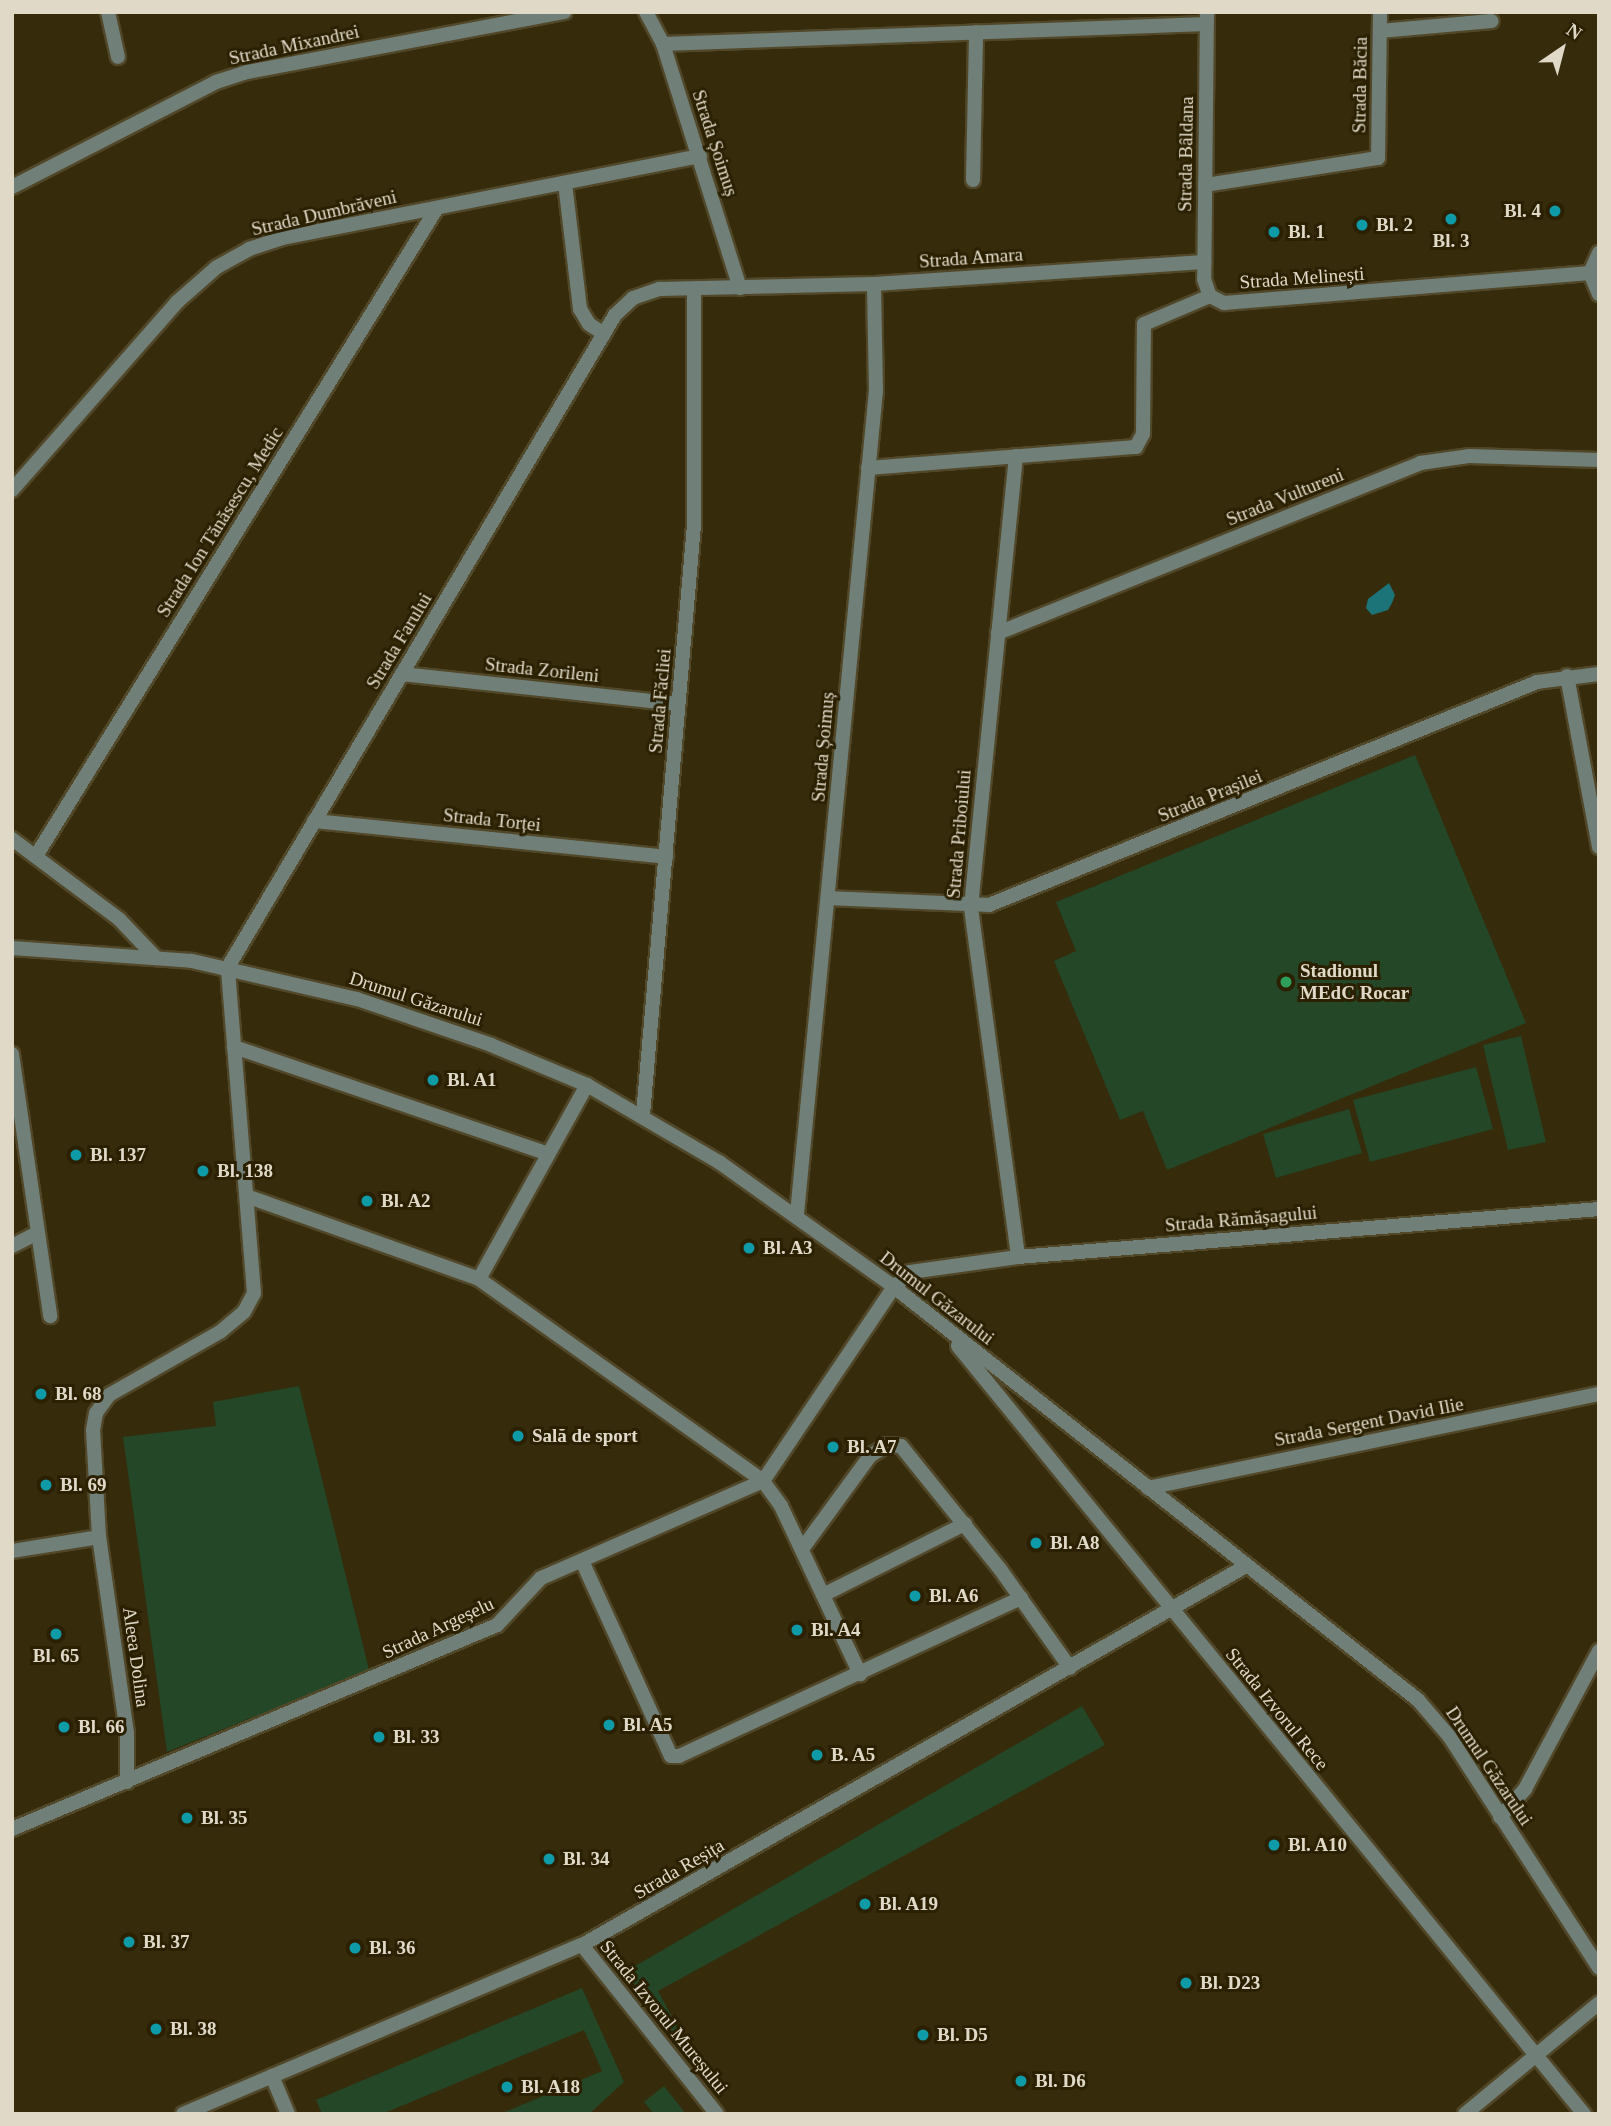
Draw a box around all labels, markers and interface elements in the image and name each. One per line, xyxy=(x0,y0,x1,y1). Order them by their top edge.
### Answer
north arrow xyxy=(1527,14,1597,84)
text: N xyxy=(1563,19,1586,44)
street label: Strada Mixandrei xyxy=(227,20,361,70)
street label: Strada Băcia xyxy=(1348,37,1372,133)
street label: Strada Șoimuș xyxy=(687,87,743,199)
street label: Strada Bâldana xyxy=(1174,96,1198,212)
street label: Strada Dumbrăveni xyxy=(249,185,399,241)
place label: Bl. 4 xyxy=(1504,200,1541,222)
marker: Bl. 4 xyxy=(1547,203,1563,219)
marker: Bl. 3 xyxy=(1443,211,1459,227)
place label: Bl. 2 xyxy=(1376,214,1413,236)
marker: Bl. 2 xyxy=(1354,217,1370,233)
place label: Bl. 1 xyxy=(1288,221,1325,243)
marker: Bl. 1 xyxy=(1266,224,1282,240)
place label: Bl. 3 xyxy=(1433,230,1469,252)
street label: Strada Amara xyxy=(918,243,1024,273)
street label: Strada Melinești xyxy=(1239,262,1365,294)
street label: Strada Ion Tănăsescu, Medic xyxy=(152,422,288,622)
street label: Strada Vultureni xyxy=(1223,463,1347,531)
street label: Strada Farului xyxy=(361,589,437,693)
street label: Strada Făcliei xyxy=(644,648,676,754)
street label: Strada Zorileni xyxy=(484,653,600,687)
street label: Strada Șoimuș xyxy=(807,691,839,803)
street label: Strada Prașilei xyxy=(1155,765,1265,827)
street label: Strada Priboiului xyxy=(942,769,976,899)
street label: Strada Torței xyxy=(442,804,542,836)
place label: Stadionul MEdC Rocar xyxy=(1300,960,1409,1004)
street label: Drumul Găzarului xyxy=(346,967,486,1031)
marker: Stadionul MEdC Rocar xyxy=(1278,974,1294,990)
place label: Bl. A1 xyxy=(447,1069,498,1091)
marker: Bl. A1 xyxy=(425,1072,441,1088)
place label: Bl. 137 xyxy=(90,1144,146,1166)
marker: Bl. 137 xyxy=(68,1147,84,1163)
place label: Bl. 138 xyxy=(217,1160,273,1182)
marker: Bl. 138 xyxy=(195,1163,211,1179)
place label: Bl. A2 xyxy=(381,1190,432,1212)
marker: Bl. A2 xyxy=(359,1193,375,1209)
street label: Strada Rămășagului xyxy=(1164,1201,1318,1237)
place label: Bl. A3 xyxy=(763,1237,814,1259)
marker: Bl. A3 xyxy=(741,1240,757,1256)
street label: Drumul Găzarului xyxy=(875,1246,999,1350)
place label: Bl. 68 xyxy=(55,1383,101,1405)
marker: Bl. 68 xyxy=(33,1386,49,1402)
street label: Strada Sergent David Ilie xyxy=(1272,1392,1466,1452)
place label: Sală de sport xyxy=(532,1425,638,1447)
marker: Sală de sport xyxy=(510,1428,526,1444)
place label: Bl. A7 xyxy=(847,1436,898,1458)
marker: Bl. A7 xyxy=(825,1439,841,1455)
place label: Bl. 69 xyxy=(60,1474,106,1496)
marker: Bl. 69 xyxy=(38,1477,54,1493)
place label: Bl. A8 xyxy=(1050,1532,1101,1554)
marker: Bl. A8 xyxy=(1028,1535,1044,1551)
place label: Bl. A6 xyxy=(929,1585,980,1607)
marker: Bl. A6 xyxy=(907,1588,923,1604)
street label: Strada Argeșelu xyxy=(378,1592,498,1664)
street label: Aleea Dolina xyxy=(118,1606,154,1708)
place label: Bl. A4 xyxy=(811,1619,862,1641)
marker: Bl. A4 xyxy=(789,1622,805,1638)
marker: Bl. 65 xyxy=(48,1626,64,1642)
street label: Strada Izvorul Rece xyxy=(1221,1643,1333,1775)
place label: Bl. 65 xyxy=(33,1645,79,1667)
street label: Drumul Găzarului xyxy=(1441,1702,1537,1830)
place label: Bl. A5 xyxy=(623,1714,674,1736)
place label: Bl. 66 xyxy=(78,1716,124,1738)
marker: Bl. A5 xyxy=(601,1717,617,1733)
marker: Bl. 66 xyxy=(56,1719,72,1735)
place label: Bl. 33 xyxy=(393,1726,439,1748)
marker: Bl. 33 xyxy=(371,1729,387,1745)
place label: B. A5 xyxy=(831,1744,876,1766)
marker: B. A5 xyxy=(809,1747,825,1763)
place label: Bl. 35 xyxy=(201,1807,247,1829)
marker: Bl. 35 xyxy=(179,1810,195,1826)
street label: Strada Reșița xyxy=(630,1834,728,1904)
place label: Bl. A10 xyxy=(1288,1834,1348,1856)
marker: Bl. A10 xyxy=(1266,1837,1282,1853)
place label: Bl. 34 xyxy=(563,1848,609,1870)
marker: Bl. 34 xyxy=(541,1851,557,1867)
place label: Bl. A19 xyxy=(879,1893,939,1915)
marker: Bl. A19 xyxy=(857,1896,873,1912)
place label: Bl. 37 xyxy=(143,1931,189,1953)
marker: Bl. 37 xyxy=(121,1934,137,1950)
street label: Strada Izvorul Mureșului xyxy=(595,1936,733,2098)
place label: Bl. 36 xyxy=(369,1937,415,1959)
marker: Bl. 36 xyxy=(347,1940,363,1956)
place label: Bl. D23 xyxy=(1200,1972,1260,1994)
marker: Bl. D23 xyxy=(1178,1975,1194,1991)
place label: Bl. 38 xyxy=(170,2018,216,2040)
marker: Bl. 38 xyxy=(148,2021,164,2037)
place label: Bl. D5 xyxy=(937,2024,988,2046)
marker: Bl. D5 xyxy=(915,2027,931,2043)
place label: Bl. D6 xyxy=(1035,2070,1086,2092)
marker: Bl. D6 xyxy=(1013,2073,1029,2089)
place label: Bl. A18 xyxy=(521,2076,581,2098)
marker: Bl. A18 xyxy=(499,2079,515,2095)

